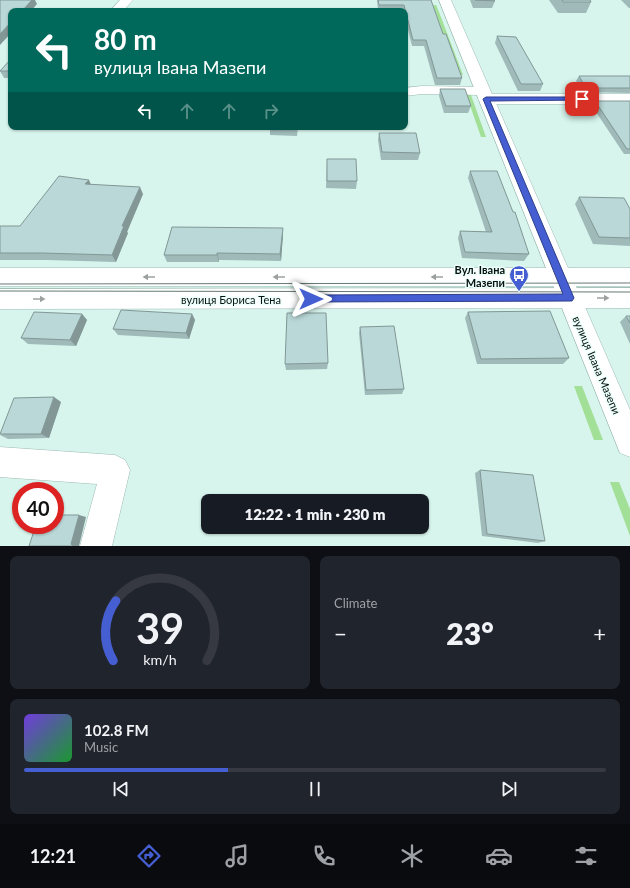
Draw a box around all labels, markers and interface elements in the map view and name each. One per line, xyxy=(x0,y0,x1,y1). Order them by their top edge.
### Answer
text: 80 m xyxy=(94,22,157,56)
icon: left xyxy=(28,24,80,76)
text: вулиця Івана Мазепи xyxy=(94,56,266,78)
pin xyxy=(565,82,599,116)
icon: arrive xyxy=(571,88,593,110)
icon: left xyxy=(134,100,156,122)
icon: ahead xyxy=(176,100,198,122)
icon: ahead xyxy=(218,100,240,122)
icon: right xyxy=(260,100,282,122)
place label: Вул. Івана Мазепи xyxy=(455,263,505,289)
bus stop icon: Вул. Івана Мазепи xyxy=(508,264,530,292)
one-way arrow xyxy=(142,274,155,280)
one-way arrow xyxy=(272,274,285,280)
one-way arrow xyxy=(430,274,443,280)
position arrow xyxy=(290,278,332,320)
street label: вулиця Бориса Тена xyxy=(181,293,281,306)
one-way arrow xyxy=(597,295,610,301)
one-way arrow xyxy=(33,296,46,302)
street label: вулиця Івана Мазепи xyxy=(570,314,624,416)
speed limit sign: 40 xyxy=(12,482,64,534)
text: 12:22 · 1 min · 230 m xyxy=(244,505,386,523)
text: Climate xyxy=(334,595,377,611)
text: 39 xyxy=(136,602,184,652)
text: 23° xyxy=(446,615,494,651)
text: − xyxy=(334,620,347,647)
text: + xyxy=(593,620,606,647)
text: km/h xyxy=(143,650,177,667)
text: 102.8 FM xyxy=(84,721,149,739)
text: Music xyxy=(84,739,118,755)
icon: previous xyxy=(110,778,132,800)
icon: pause xyxy=(304,778,326,800)
icon: next xyxy=(498,778,520,800)
icon: directions xyxy=(135,842,163,870)
icon: music xyxy=(223,842,251,870)
icon: phone xyxy=(310,842,338,870)
icon: climate xyxy=(398,842,426,870)
icon: car xyxy=(485,842,513,870)
icon: filters xyxy=(572,842,600,870)
text: 12:21 xyxy=(30,845,76,867)

